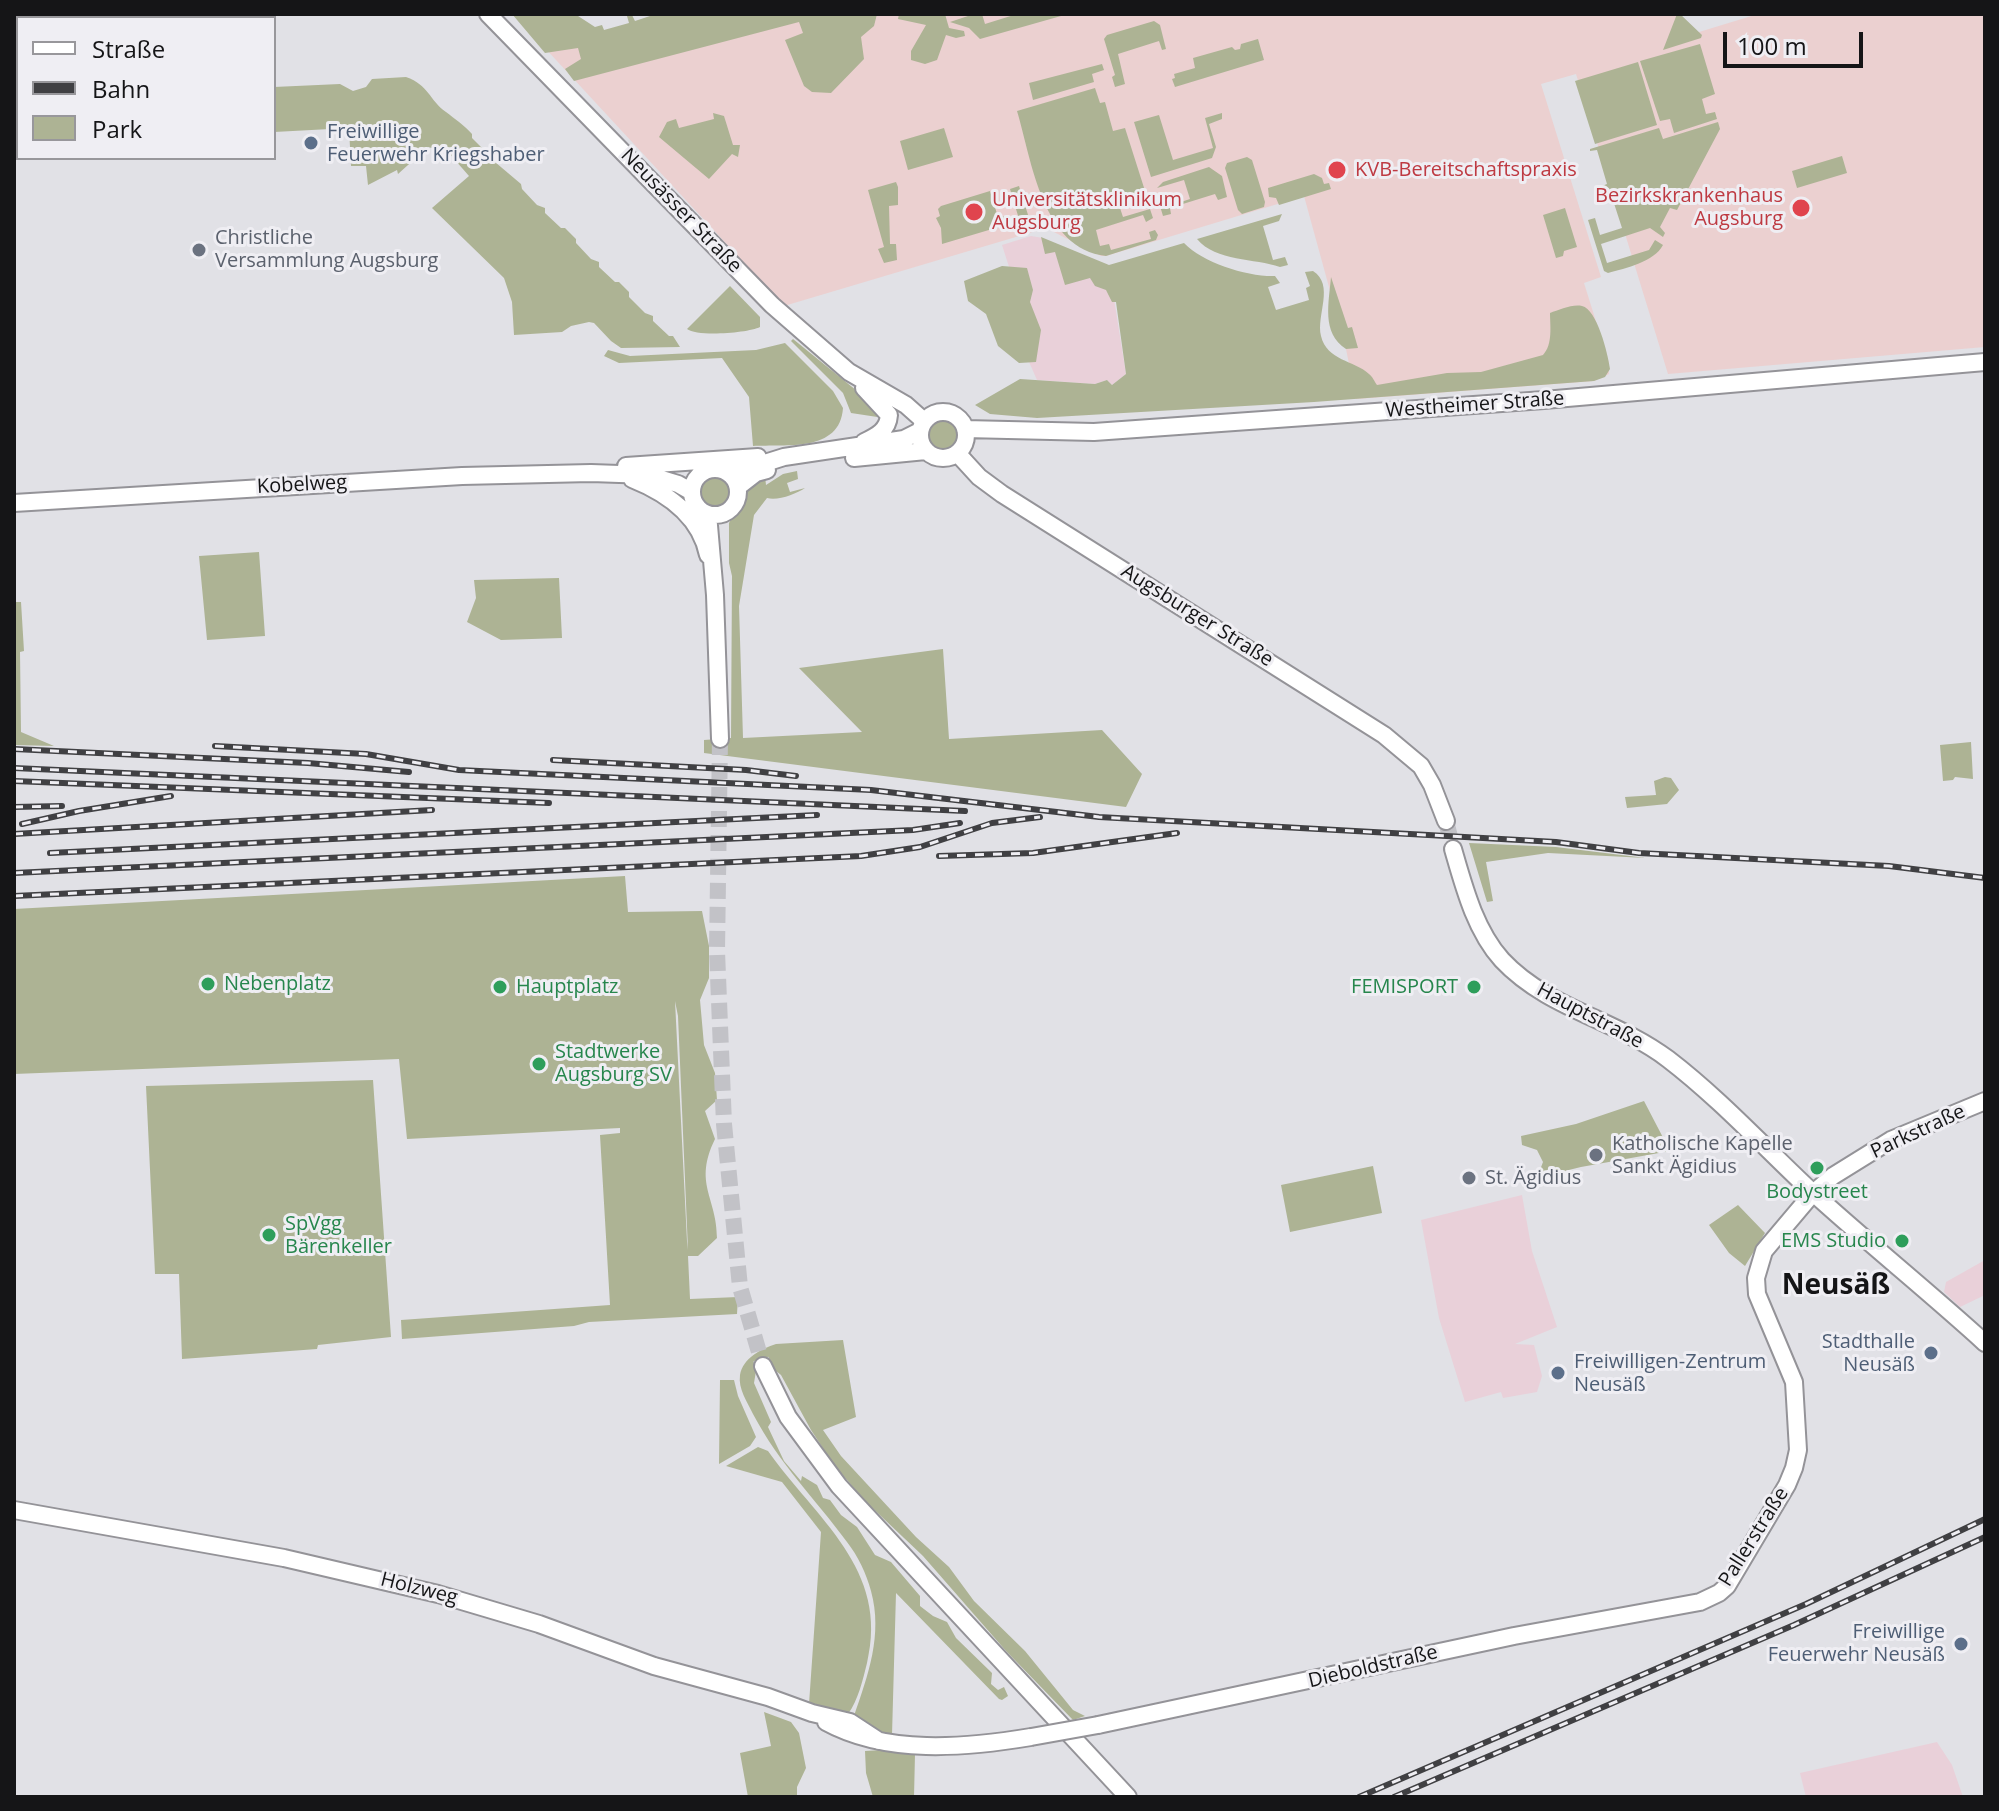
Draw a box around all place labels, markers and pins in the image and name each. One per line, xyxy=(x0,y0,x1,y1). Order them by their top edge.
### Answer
place label: Freiwillige Feuerwehr Kriegshaber xyxy=(327,120,545,167)
marker: Freiwillige Feuerwehr Kriegshaber xyxy=(302,134,320,152)
place label: KVB-Bereitschaftspraxis xyxy=(1355,158,1577,182)
marker: KVB-Bereitschaftspraxis xyxy=(1326,159,1348,181)
place label: Bezirkskrankenhaus Augsburg xyxy=(1595,184,1783,231)
place label: Universitätsklinikum Augsburg xyxy=(992,188,1182,235)
marker: Bezirkskrankenhaus Augsburg xyxy=(1790,197,1812,219)
marker: Universitätsklinikum Augsburg xyxy=(963,201,985,223)
place label: Christliche Versammlung Augsburg xyxy=(215,226,438,273)
marker: Christliche Versammlung Augsburg xyxy=(190,241,208,259)
place label: Nebenplatz xyxy=(224,972,331,996)
marker: Nebenplatz xyxy=(199,975,217,993)
place label: Hauptplatz xyxy=(516,975,618,999)
place label: FEMISPORT xyxy=(1351,975,1458,999)
marker: Hauptplatz xyxy=(491,978,509,996)
marker: FEMISPORT xyxy=(1465,978,1483,996)
place label: Stadtwerke Augsburg SV xyxy=(555,1040,672,1087)
marker: Stadtwerke Augsburg SV xyxy=(530,1055,548,1073)
place label: Katholische Kapelle Sankt Ägidius xyxy=(1612,1132,1793,1179)
marker: Katholische Kapelle Sankt Ägidius xyxy=(1587,1146,1605,1164)
marker: Bodystreet xyxy=(1808,1159,1826,1177)
place label: St. Ägidius xyxy=(1485,1166,1581,1190)
marker: St. Ägidius xyxy=(1460,1169,1478,1187)
place label: Bodystreet xyxy=(1766,1180,1868,1204)
place label: SpVgg Bärenkeller xyxy=(285,1212,392,1259)
marker: SpVgg Bärenkeller xyxy=(260,1226,278,1244)
place label: EMS Studio xyxy=(1781,1229,1886,1253)
marker: EMS Studio xyxy=(1893,1232,1911,1250)
place label: Stadthalle Neusäß xyxy=(1822,1330,1915,1377)
marker: Stadthalle Neusäß xyxy=(1922,1344,1940,1362)
place label: Freiwilligen-Zentrum Neusäß xyxy=(1574,1350,1766,1397)
marker: Freiwilligen-Zentrum Neusäß xyxy=(1549,1364,1567,1382)
place label: Freiwillige Feuerwehr Neusäß xyxy=(1768,1620,1945,1667)
marker: Freiwillige Feuerwehr Neusäß xyxy=(1952,1635,1970,1653)

